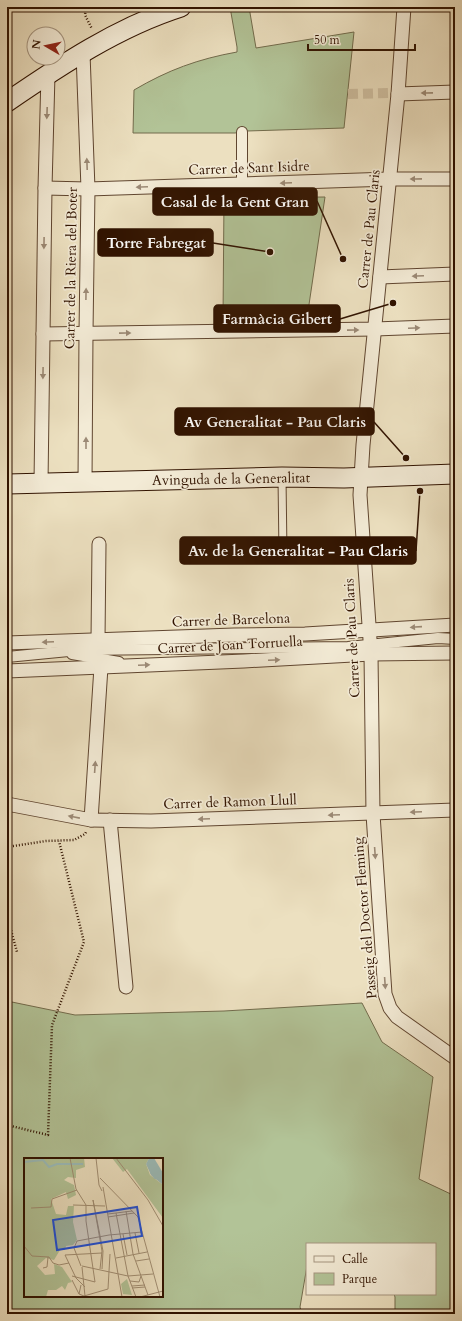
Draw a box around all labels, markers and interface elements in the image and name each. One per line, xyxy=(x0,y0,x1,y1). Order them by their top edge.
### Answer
north arrow xyxy=(26,26,66,66)
scale bar xyxy=(308,26,415,52)
text: 50 m xyxy=(314,32,341,48)
text: N xyxy=(28,38,45,50)
one-way arrow xyxy=(420,90,433,96)
one-way arrow xyxy=(44,107,50,120)
street label: Carrer de Sant Isidre xyxy=(188,156,310,180)
one-way arrow xyxy=(84,158,91,170)
street label: Carrer de Pau Claris xyxy=(353,168,385,289)
one-way arrow xyxy=(409,176,422,182)
one-way arrow xyxy=(280,179,292,186)
one-way arrow xyxy=(136,184,148,191)
street label: Carrer de la Riera del Boter xyxy=(60,186,82,349)
callout: Casal de la Gent Gran xyxy=(153,188,317,215)
text: Casal de la Gent Gran xyxy=(161,192,310,212)
callout: Torre Fabregat xyxy=(98,229,213,256)
text: Torre Fabregat xyxy=(106,233,206,253)
one-way arrow xyxy=(41,237,47,250)
one-way arrow xyxy=(412,272,424,279)
one-way arrow xyxy=(83,288,90,300)
callout: Farmàcia Gibert xyxy=(214,305,340,332)
text: Farmàcia Gibert xyxy=(222,309,333,329)
one-way arrow xyxy=(408,325,421,331)
one-way arrow xyxy=(347,326,359,333)
one-way arrow xyxy=(119,329,131,336)
one-way arrow xyxy=(40,367,46,380)
callout: Av Generalitat - Pau Claris xyxy=(175,408,374,435)
text: Av Generalitat - Pau Claris xyxy=(184,412,366,432)
one-way arrow xyxy=(83,436,89,449)
street label: Avinguda de la Generalitat xyxy=(152,468,311,490)
callout: Av. de la Generalitat - Pau Claris xyxy=(180,537,416,564)
text: Av. de la Generalitat - Pau Claris xyxy=(188,541,408,561)
street label: Carrer de Pau Claris xyxy=(339,577,365,698)
street label: Carrer de Barcelona xyxy=(172,608,290,632)
one-way arrow xyxy=(410,624,422,631)
street label: Carrer de Joan Torruella xyxy=(157,632,303,658)
one-way arrow xyxy=(41,639,54,645)
one-way arrow xyxy=(268,656,280,663)
one-way arrow xyxy=(138,662,150,669)
one-way arrow xyxy=(91,761,98,773)
street label: Carrer de Ramon Llull xyxy=(163,790,297,814)
one-way arrow xyxy=(410,809,422,816)
one-way arrow xyxy=(328,812,340,819)
one-way arrow xyxy=(68,814,80,820)
one-way arrow xyxy=(197,816,210,822)
street label: Passeig del Doctor Fleming xyxy=(348,836,382,1000)
one-way arrow xyxy=(372,847,379,859)
one-way arrow xyxy=(381,977,388,989)
inset map xyxy=(24,1158,163,1297)
legend xyxy=(306,1243,436,1295)
text: Calle xyxy=(342,1251,368,1267)
text: Parque xyxy=(342,1271,377,1287)

